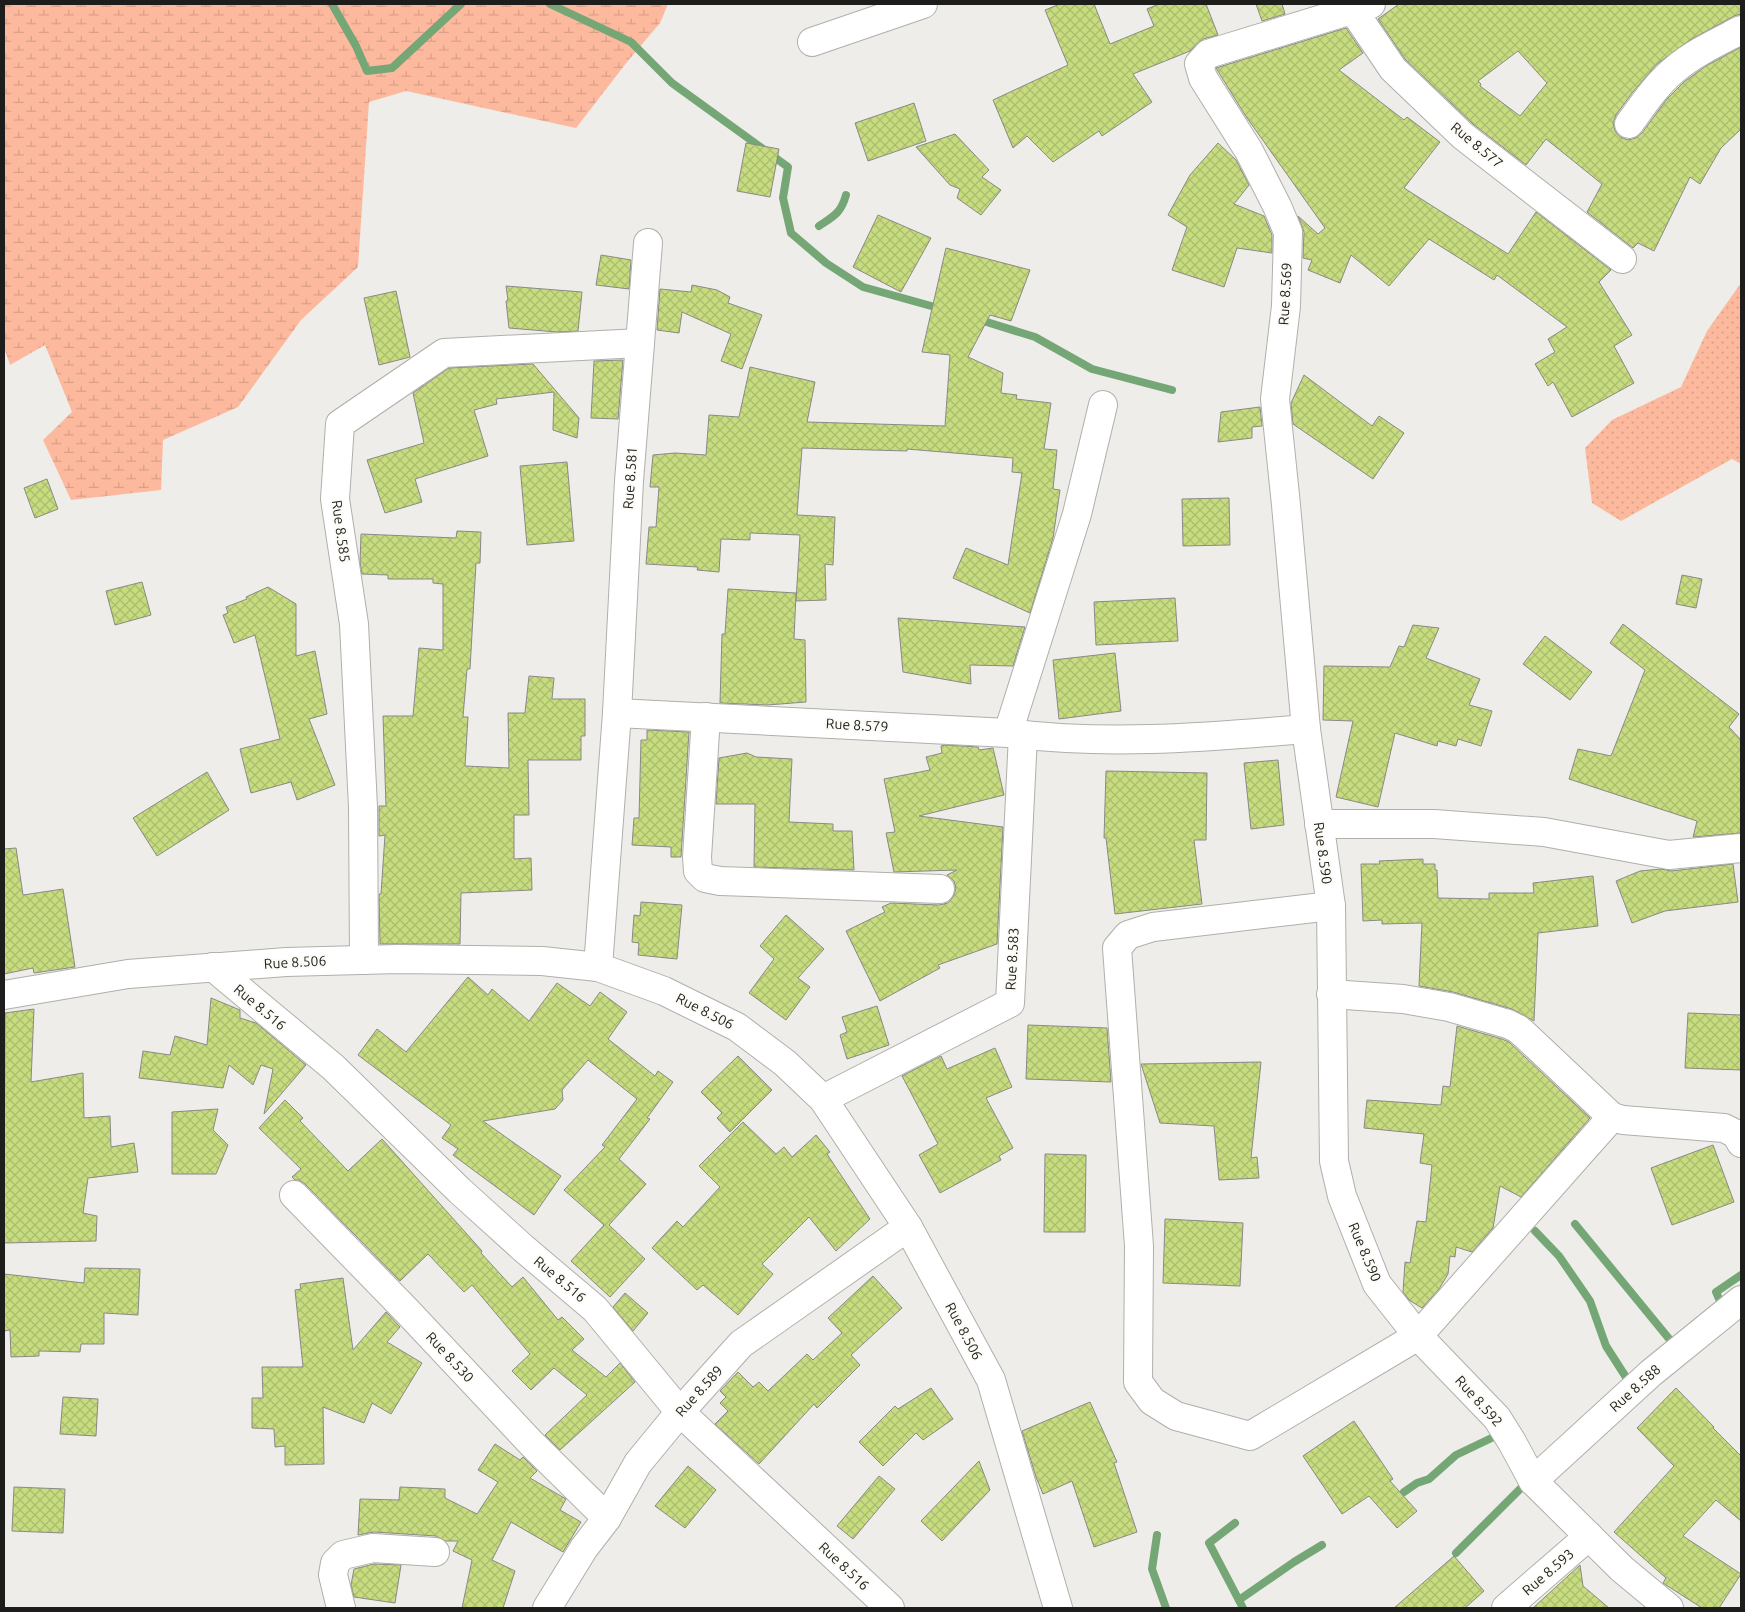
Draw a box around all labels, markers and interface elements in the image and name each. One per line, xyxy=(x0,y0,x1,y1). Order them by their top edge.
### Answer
street label: Rue 8.577 xyxy=(1448,119,1506,171)
street label: Rue 8.569 xyxy=(1275,262,1295,326)
street label: Rue 8.581 xyxy=(620,446,640,510)
street label: Rue 8.585 xyxy=(329,499,353,563)
street label: Rue 8.579 xyxy=(825,715,889,735)
street label: Rue 8.590 xyxy=(1311,821,1335,885)
street label: Rue 8.583 xyxy=(1002,927,1022,991)
street label: Rue 8.506 xyxy=(263,952,327,972)
street label: Rue 8.516 xyxy=(231,981,289,1033)
street label: Rue 8.506 xyxy=(673,990,737,1032)
street label: Rue 8.590 xyxy=(1345,1220,1385,1284)
street label: Rue 8.516 xyxy=(531,1253,589,1305)
street label: Rue 8.506 xyxy=(942,1300,986,1363)
street label: Rue 8.530 xyxy=(423,1329,477,1385)
street label: Rue 8.588 xyxy=(1606,1361,1664,1415)
street label: Rue 8.589 xyxy=(672,1362,726,1420)
street label: Rue 8.592 xyxy=(1452,1372,1506,1430)
street label: Rue 8.516 xyxy=(816,1539,872,1593)
street label: Rue 8.593 xyxy=(1519,1545,1577,1599)

